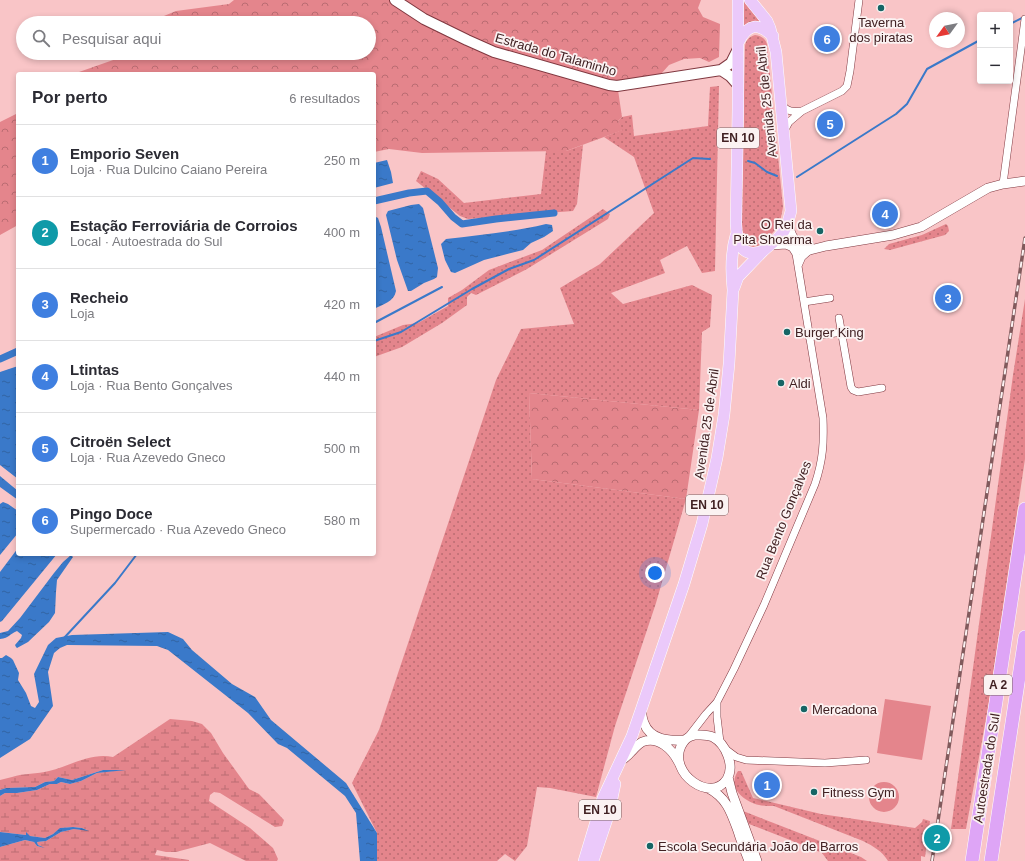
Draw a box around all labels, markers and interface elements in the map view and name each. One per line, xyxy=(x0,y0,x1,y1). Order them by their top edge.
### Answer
marker: Taverna dos piratas xyxy=(876,3,886,13)
north arrow xyxy=(929,12,965,48)
map controls xyxy=(977,12,1013,84)
button: + xyxy=(977,12,1013,48)
place label: Taverna dos piratas xyxy=(849,15,913,45)
search box xyxy=(16,16,376,60)
pin: 6 xyxy=(814,24,840,54)
icon: search xyxy=(30,27,52,49)
text: Pesquisar aqui xyxy=(62,30,161,47)
street label: Estrada do Talaminho xyxy=(493,30,618,79)
street label: Avenida 25 de Abril xyxy=(753,45,780,158)
button: − xyxy=(977,48,1013,84)
text: Por perto xyxy=(32,88,108,107)
text: 6 resultados xyxy=(289,91,360,106)
pin: 5 xyxy=(817,109,843,139)
road number: EN 10 xyxy=(717,128,759,148)
text: Emporio Seven xyxy=(70,145,179,162)
text: 1 xyxy=(41,153,49,168)
text: 250 m xyxy=(324,153,360,168)
text: Loja · Rua Dulcino Caiano Pereira xyxy=(70,162,267,177)
pin: 4 xyxy=(872,199,898,229)
text: Estação Ferroviária de Corroios xyxy=(70,217,298,234)
place label: O Rei da Pita Shoarma xyxy=(733,217,813,247)
text: 2 xyxy=(41,225,49,240)
text: 400 m xyxy=(324,225,360,240)
marker: O Rei da Pita Shoarma xyxy=(815,226,825,236)
text: Local · Autoestrada do Sul xyxy=(70,234,223,249)
pin: 3 xyxy=(935,283,961,313)
text: Recheio xyxy=(70,289,128,306)
text: 3 xyxy=(41,297,49,312)
text: 420 m xyxy=(324,297,360,312)
text: Loja xyxy=(70,306,95,321)
place label: Burger King xyxy=(795,325,864,340)
marker: Burger King xyxy=(782,327,792,337)
text: Ltintas xyxy=(70,361,119,378)
street label: Avenida 25 de Abril xyxy=(691,368,722,480)
text: 4 xyxy=(41,369,49,384)
text: 440 m xyxy=(324,369,360,384)
place label: Aldi xyxy=(789,376,811,391)
text: Loja · Rua Bento Gonçalves xyxy=(70,378,233,393)
marker: Aldi xyxy=(776,378,786,388)
text: Citroën Select xyxy=(70,433,171,450)
text: 5 xyxy=(41,441,49,456)
text: 500 m xyxy=(324,441,360,456)
text: Loja · Rua Azevedo Gneco xyxy=(70,450,225,465)
street label: Rua Bento Gonçalves xyxy=(753,458,814,582)
road number: EN 10 xyxy=(686,495,728,515)
text: Pingo Doce xyxy=(70,505,153,522)
text: 6 xyxy=(41,513,49,528)
text: 580 m xyxy=(324,513,360,528)
text: Supermercado · Rua Azevedo Gneco xyxy=(70,522,286,537)
your location xyxy=(645,563,665,583)
road number: A 2 xyxy=(984,675,1012,695)
place label: Mercadona xyxy=(812,702,878,717)
marker: Mercadona xyxy=(799,704,809,714)
street label: Autoestrada do Sul xyxy=(970,712,1003,824)
pin: 1 xyxy=(754,770,780,800)
place label: Fitness Gym xyxy=(822,785,895,800)
marker: Fitness Gym xyxy=(809,787,819,797)
road number: EN 10 xyxy=(579,800,621,820)
pin: 2 xyxy=(924,823,950,853)
place label: Escola Secundária João de Barros xyxy=(658,839,859,854)
marker: Escola Secundária João de Barros xyxy=(645,841,655,851)

